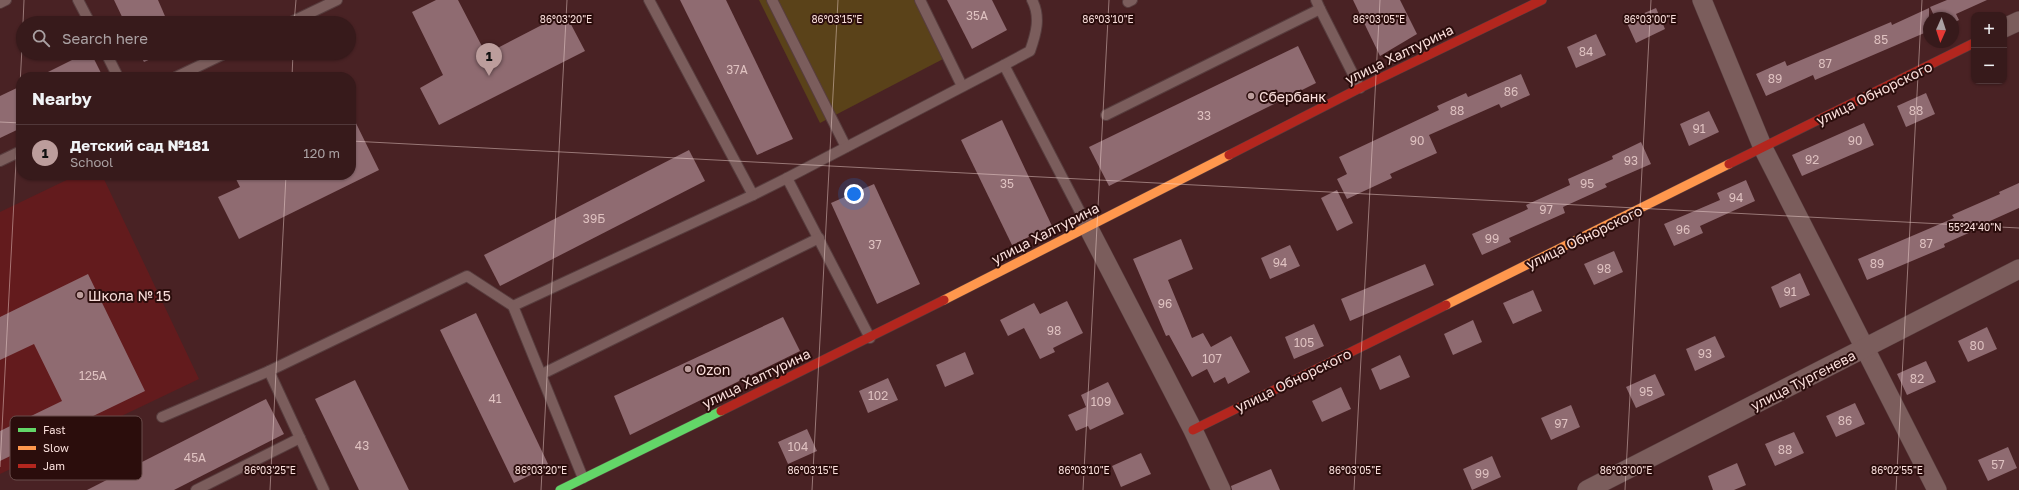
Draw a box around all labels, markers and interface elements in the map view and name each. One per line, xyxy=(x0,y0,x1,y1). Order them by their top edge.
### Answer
house number: 35А xyxy=(966,8,988,23)
north arrow xyxy=(1923,12,1959,48)
map controls xyxy=(1971,12,2007,84)
button: + xyxy=(1971,12,2007,48)
text: 86°03'20"E xyxy=(540,13,592,25)
text: 86°03'15"E xyxy=(812,13,862,25)
text: 86°03'10"E xyxy=(1082,13,1134,25)
text: 86°03'05"E xyxy=(1353,13,1405,25)
text: 86°03'00"E xyxy=(1624,13,1676,25)
search box xyxy=(16,16,356,60)
street label: улица Халтурина xyxy=(1342,20,1456,88)
icon: search xyxy=(30,27,52,49)
text: Search here xyxy=(62,29,148,47)
house number: 85 xyxy=(1874,32,1888,47)
pin: 1 xyxy=(476,43,502,76)
house number: 84 xyxy=(1579,44,1593,59)
button: − xyxy=(1971,48,2007,84)
house number: 87 xyxy=(1818,56,1832,71)
street label: улица Обнорского xyxy=(1813,57,1935,129)
house number: 37А xyxy=(726,62,748,77)
house number: 89 xyxy=(1768,71,1782,86)
house number: 86 xyxy=(1504,84,1518,99)
text: Nearby xyxy=(32,88,92,109)
place label: Сбербанк xyxy=(1259,88,1326,105)
marker: Сбербанк xyxy=(1246,91,1256,101)
house number: 88 xyxy=(1450,103,1464,118)
house number: 88 xyxy=(1909,103,1923,118)
house number: 33 xyxy=(1197,108,1211,123)
house number: 91 xyxy=(1692,121,1706,136)
house number: 90 xyxy=(1410,133,1424,148)
house number: 90 xyxy=(1848,133,1862,148)
text: Детский сад №181 xyxy=(70,136,209,154)
text: 1 xyxy=(42,145,48,161)
text: 120 m xyxy=(303,145,340,161)
house number: 92 xyxy=(1805,152,1819,167)
house number: 93 xyxy=(1624,153,1638,168)
text: School xyxy=(70,154,113,170)
house number: 35 xyxy=(1000,176,1014,191)
house number: 95 xyxy=(1580,176,1594,191)
your location xyxy=(844,184,864,204)
house number: 94 xyxy=(1729,190,1743,205)
street label: улица Халтурина xyxy=(988,199,1102,267)
street label: улица Обнорского xyxy=(1523,201,1645,273)
house number: 97 xyxy=(1539,202,1553,217)
house number: 39Б xyxy=(583,211,605,226)
text: 55°24'40"N xyxy=(1948,221,2002,233)
house number: 96 xyxy=(1676,222,1690,237)
house number: 99 xyxy=(1485,231,1499,246)
house number: 87 xyxy=(1919,236,1933,251)
house number: 37 xyxy=(868,237,882,252)
house number: 94 xyxy=(1273,255,1287,270)
house number: 89 xyxy=(1870,256,1884,271)
house number: 98 xyxy=(1597,261,1611,276)
house number: 91 xyxy=(1783,284,1797,299)
place label: Школа № 15 xyxy=(88,287,171,304)
marker: Школа № 15 xyxy=(75,290,85,300)
house number: 96 xyxy=(1158,296,1172,311)
house number: 98 xyxy=(1047,323,1061,338)
house number: 105 xyxy=(1294,335,1314,350)
house number: 80 xyxy=(1970,338,1984,353)
street label: улица Халтурина xyxy=(699,344,813,412)
street label: улица Обнорского xyxy=(1232,344,1354,416)
house number: 93 xyxy=(1698,346,1712,361)
street label: улица Тургенева xyxy=(1748,346,1858,414)
house number: 107 xyxy=(1202,351,1222,366)
place label: Ozon xyxy=(696,361,730,378)
marker: Ozon xyxy=(683,364,693,374)
house number: 125А xyxy=(79,368,107,383)
house number: 82 xyxy=(1910,371,1924,386)
house number: 95 xyxy=(1639,384,1653,399)
house number: 102 xyxy=(868,388,888,403)
house number: 41 xyxy=(488,391,502,406)
house number: 109 xyxy=(1091,394,1111,409)
house number: 86 xyxy=(1838,413,1852,428)
legend xyxy=(10,416,142,480)
house number: 97 xyxy=(1554,416,1568,431)
text: Fast xyxy=(43,423,66,436)
house number: 43 xyxy=(355,438,369,453)
house number: 104 xyxy=(788,439,808,454)
text: Slow xyxy=(43,441,69,454)
house number: 88 xyxy=(1778,442,1792,457)
house number: 45А xyxy=(184,450,206,465)
house number: 57 xyxy=(1991,457,2005,472)
text: Jam xyxy=(43,459,65,472)
text: 86°03'25"E xyxy=(244,464,296,476)
text: 86°03'20"E xyxy=(515,464,567,476)
text: 86°03'15"E xyxy=(788,464,838,476)
text: 86°03'10"E xyxy=(1058,464,1110,476)
text: 86°03'05"E xyxy=(1329,464,1381,476)
text: 86°03'00"E xyxy=(1600,464,1652,476)
text: 86°02'55"E xyxy=(1871,464,1923,476)
house number: 99 xyxy=(1475,466,1489,481)

